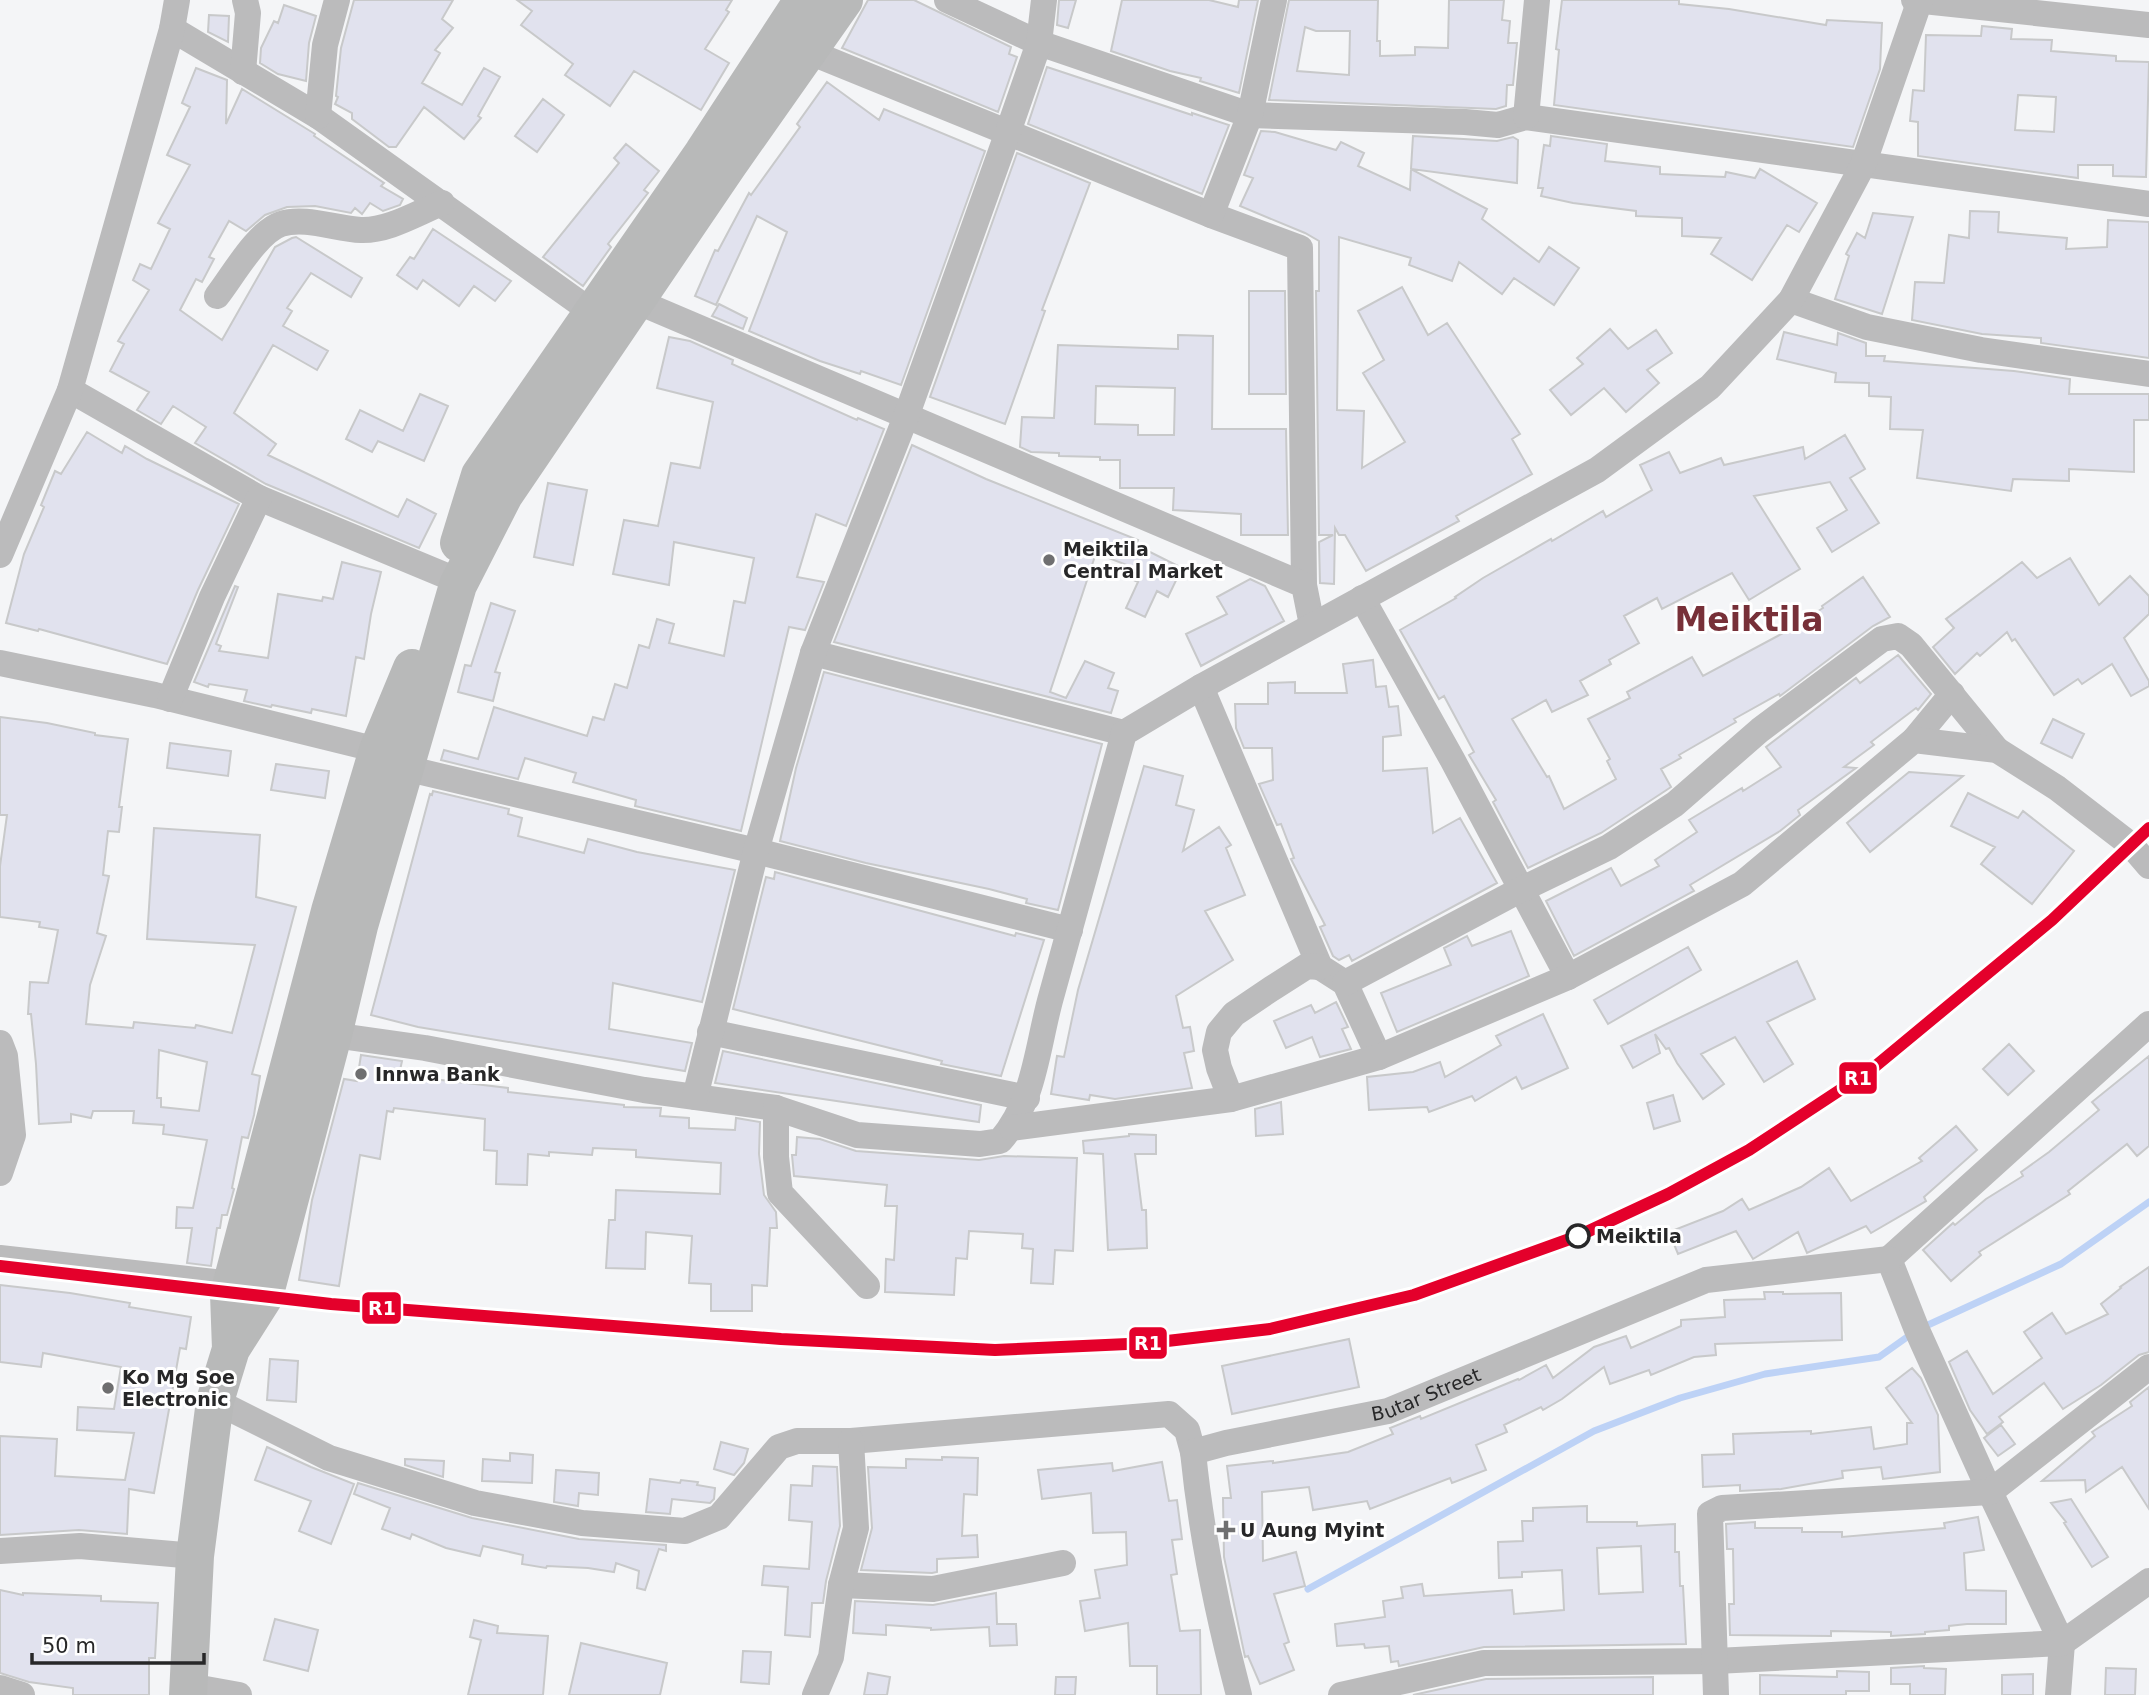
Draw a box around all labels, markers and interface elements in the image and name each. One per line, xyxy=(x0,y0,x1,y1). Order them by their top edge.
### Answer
place label: Meiktila Central Market xyxy=(1063,538,1223,582)
marker: Meiktila Central Market xyxy=(1041,552,1057,568)
district label: Meiktila xyxy=(1674,600,1824,639)
line badge: R1 xyxy=(1838,1061,1878,1095)
place label: Innwa Bank xyxy=(375,1063,500,1085)
marker: Innwa Bank xyxy=(353,1066,369,1082)
text: R1 xyxy=(1844,1067,1872,1089)
marker: Meiktila xyxy=(1566,1224,1590,1248)
place label: Meiktila xyxy=(1596,1225,1682,1247)
line badge: R1 xyxy=(361,1291,402,1325)
text: R1 xyxy=(368,1297,396,1319)
line badge: R1 xyxy=(1128,1326,1168,1360)
text: R1 xyxy=(1134,1332,1162,1354)
street label: Butar Street xyxy=(1369,1363,1484,1425)
place label: Ko Mg Soe Electronic xyxy=(122,1366,235,1410)
marker: Ko Mg Soe Electronic xyxy=(100,1380,116,1396)
place label: U Aung Myint xyxy=(1240,1519,1384,1541)
marker: U Aung Myint xyxy=(1218,1522,1234,1538)
scale bar xyxy=(32,1622,203,1666)
text: 50 m xyxy=(42,1634,96,1658)

